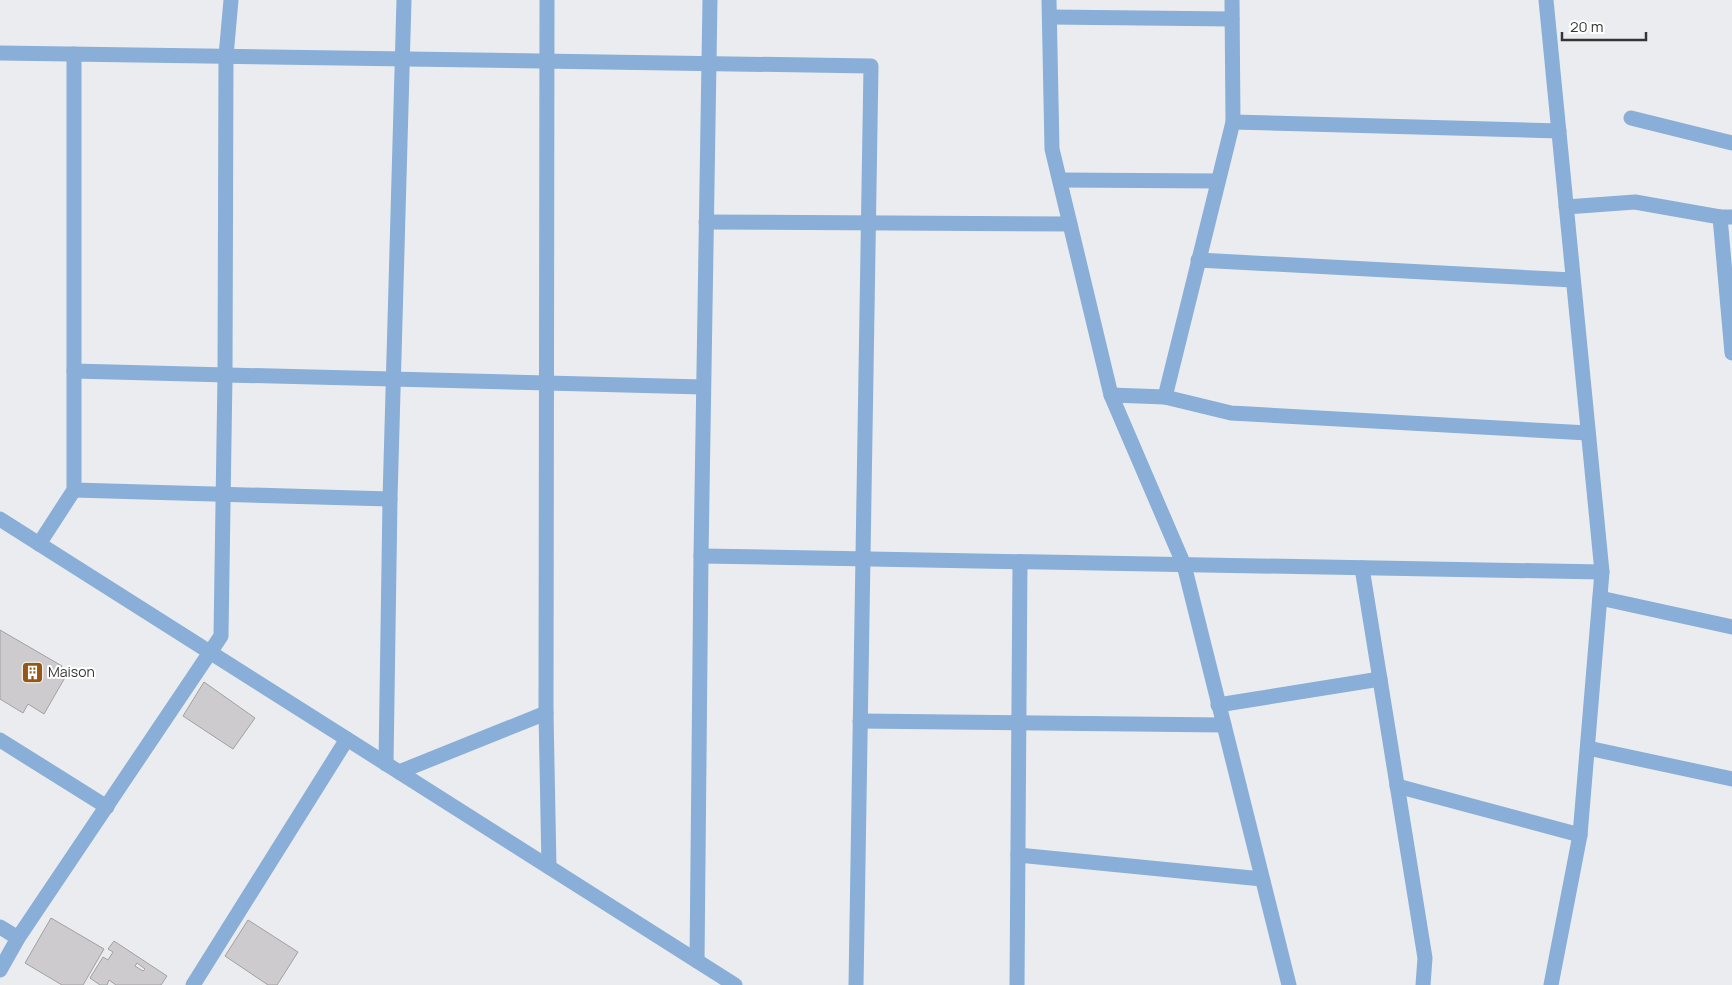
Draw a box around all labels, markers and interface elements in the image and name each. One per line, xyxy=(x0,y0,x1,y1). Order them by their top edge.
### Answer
scale bar xyxy=(1562,10,1646,42)
text: 20 m xyxy=(1570,16,1603,37)
building icon: Maison xyxy=(20,660,44,684)
place label: Maison xyxy=(48,662,95,681)

